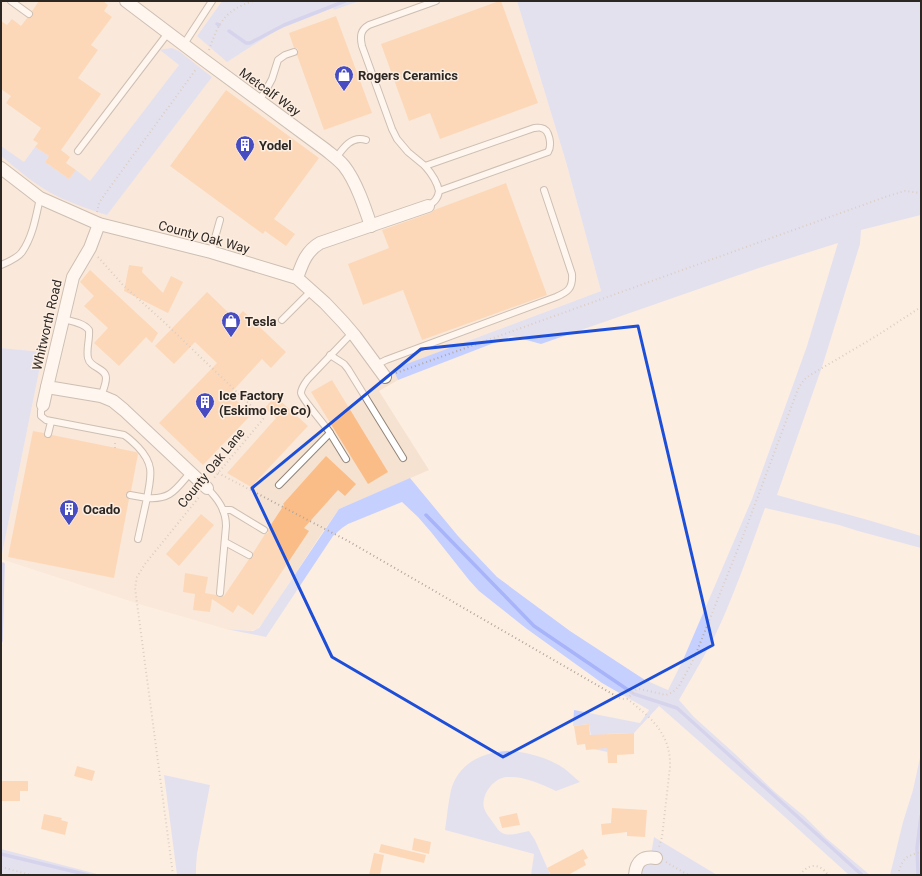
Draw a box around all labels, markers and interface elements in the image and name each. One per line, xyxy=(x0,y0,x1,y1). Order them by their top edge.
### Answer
shop icon: Rogers Ceramics xyxy=(333,64,355,92)
street label: Metcalf Way xyxy=(237,65,303,119)
place label: Rogers Ceramics xyxy=(358,68,458,83)
building icon: Yodel xyxy=(234,134,256,162)
place label: Yodel xyxy=(259,138,292,153)
street label: County Oak Way xyxy=(157,218,251,256)
street label: Whitworth Road xyxy=(29,278,65,372)
shop icon: Tesla xyxy=(220,310,242,338)
place label: Tesla xyxy=(245,314,277,329)
place label: Ice Factory (Eskimo Ice Co) xyxy=(219,388,311,418)
building icon: Ice Factory (Eskimo Ice Co) xyxy=(194,391,216,419)
street label: County Oak Lane xyxy=(174,425,248,511)
building icon: Ocado xyxy=(58,498,80,526)
place label: Ocado xyxy=(83,502,120,517)

